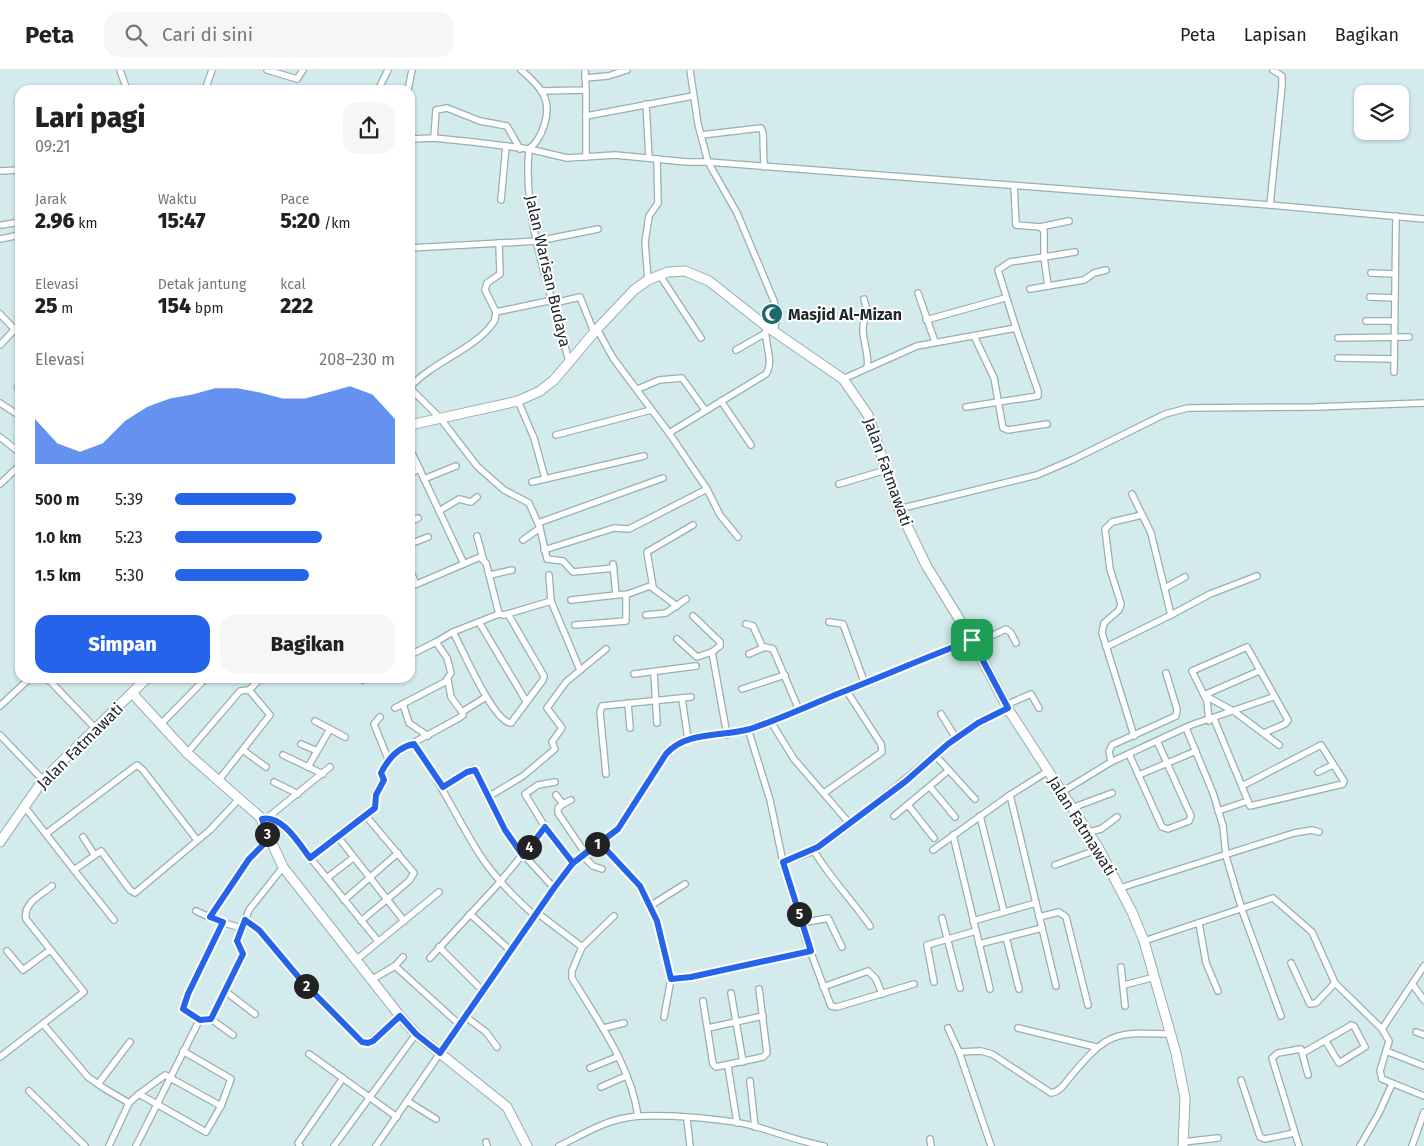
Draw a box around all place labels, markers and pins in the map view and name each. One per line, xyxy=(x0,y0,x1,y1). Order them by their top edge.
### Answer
mosque icon: Masjid Al-Mizan xyxy=(760,302,784,326)
place label: Masjid Al-Mizan xyxy=(788,305,902,324)
pin xyxy=(951,619,993,661)
pin: 3 xyxy=(254,822,280,846)
pin: 1 xyxy=(584,832,610,856)
pin: 4 xyxy=(516,834,542,860)
pin: 5 xyxy=(786,902,812,926)
pin: 2 xyxy=(294,974,318,998)

